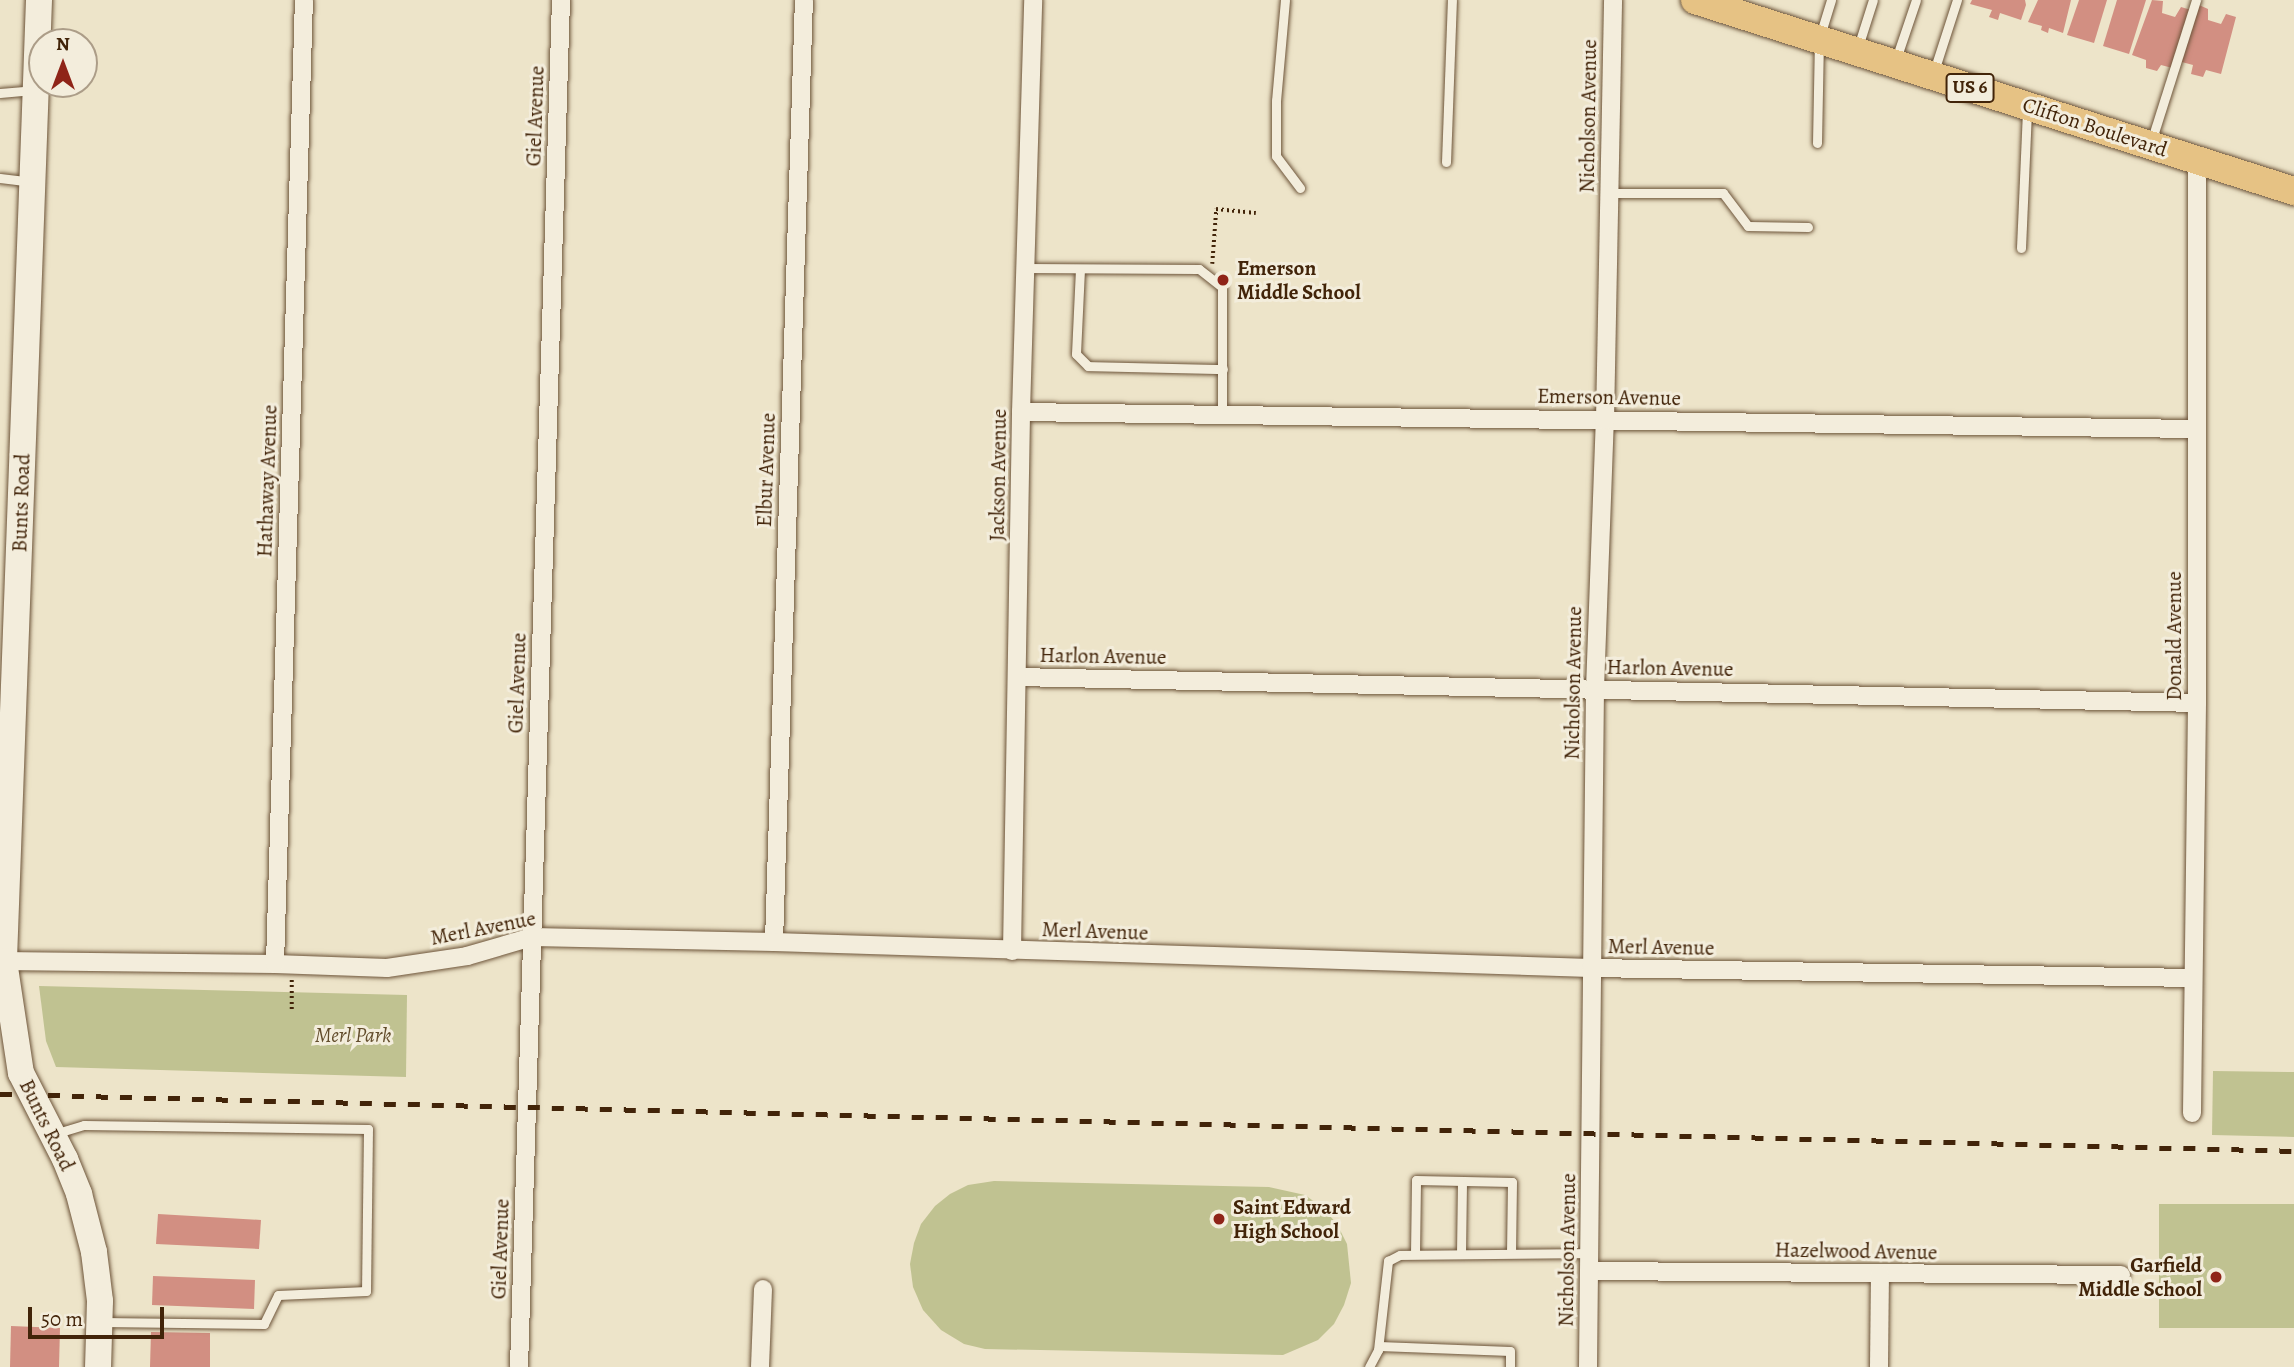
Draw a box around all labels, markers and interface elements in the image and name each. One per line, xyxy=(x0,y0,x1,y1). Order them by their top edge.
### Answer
north arrow xyxy=(28,28,98,98)
text: N xyxy=(56,31,70,57)
street label: Nicholson Avenue xyxy=(1574,39,1602,193)
street label: Giel Avenue xyxy=(521,65,549,167)
road number: US 6 xyxy=(1946,72,1994,104)
street label: Clifton Boulevard xyxy=(2020,92,2170,162)
place label: Emerson Middle School xyxy=(1237,255,1361,305)
marker: Emerson Middle School xyxy=(1215,272,1231,288)
street label: Emerson Avenue xyxy=(1537,383,1681,411)
street label: Hathaway Avenue xyxy=(252,404,282,558)
street label: Jackson Avenue xyxy=(984,409,1012,541)
street label: Elbur Avenue xyxy=(751,412,781,528)
street label: Bunts Road xyxy=(7,453,35,553)
street label: Donald Avenue xyxy=(2161,571,2187,701)
street label: Nicholson Avenue xyxy=(1559,606,1587,760)
street label: Giel Avenue xyxy=(503,632,531,734)
street label: Harlon Avenue xyxy=(1039,642,1167,670)
street label: Harlon Avenue xyxy=(1606,654,1734,682)
street label: Merl Avenue xyxy=(428,905,538,951)
street label: Merl Avenue xyxy=(1041,917,1149,945)
street label: Merl Avenue xyxy=(1607,933,1715,961)
park label: Merl Park xyxy=(315,1022,391,1048)
street label: Bunts Road xyxy=(14,1075,80,1175)
street label: Nicholson Avenue xyxy=(1553,1173,1581,1327)
place label: Saint Edward High School xyxy=(1233,1194,1351,1244)
street label: Giel Avenue xyxy=(486,1198,514,1300)
marker: Saint Edward High School xyxy=(1211,1211,1227,1227)
street label: Hazelwood Avenue xyxy=(1774,1237,1938,1265)
place label: Garfield Middle School xyxy=(2078,1252,2202,1302)
marker: Garfield Middle School xyxy=(2208,1269,2224,1285)
scale bar xyxy=(32,1294,168,1338)
text: 50 m xyxy=(41,1305,83,1333)

